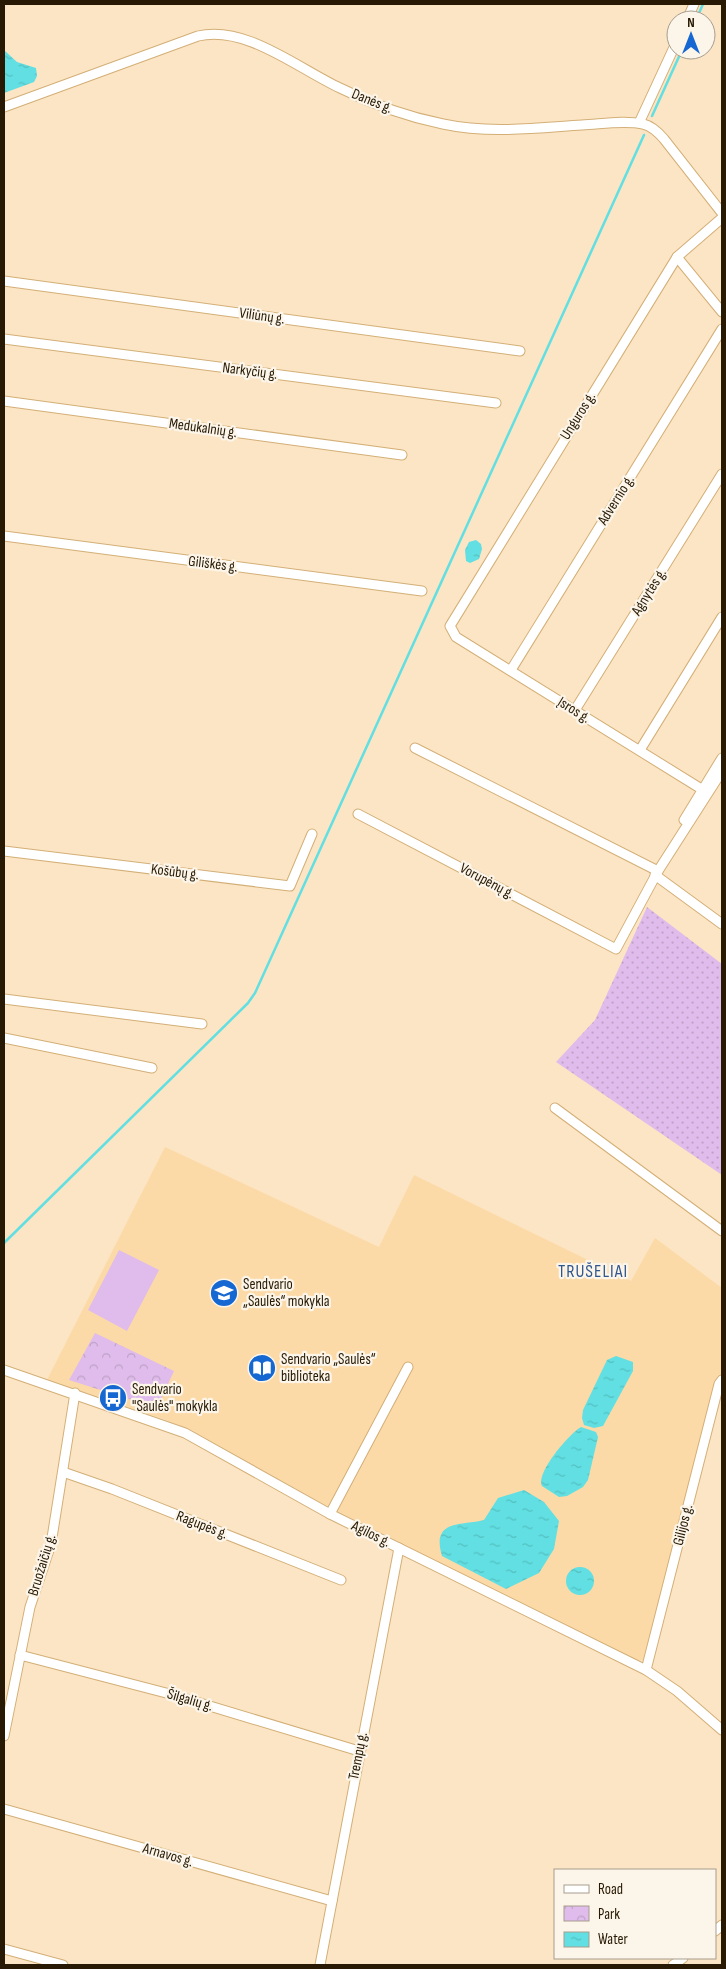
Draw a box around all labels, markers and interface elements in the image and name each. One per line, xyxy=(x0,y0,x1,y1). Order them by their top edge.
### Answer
north arrow xyxy=(666,10,716,60)
text: N xyxy=(687,14,695,31)
street label: Danės g. xyxy=(349,84,395,118)
street label: Viliūnų g. xyxy=(238,303,286,329)
street label: Narkyčių g. xyxy=(221,358,279,384)
street label: Unguros g. xyxy=(556,388,600,443)
street label: Medukalnių g. xyxy=(168,414,238,442)
street label: Advernio g. xyxy=(593,471,639,529)
street label: Giliškės g. xyxy=(187,552,239,576)
street label: Agnytės g. xyxy=(627,565,671,620)
street label: Įsros g. xyxy=(554,693,594,727)
street label: Vorupėnų g. xyxy=(456,859,518,903)
street label: Košūbų g. xyxy=(150,860,200,884)
district label: TRUŠELIAI xyxy=(558,1261,628,1282)
place label: Sendvario „Saulės“ mokykla xyxy=(243,1275,330,1311)
school or university icon: Sendvario „Saulės“ mokykla xyxy=(209,1278,239,1308)
place label: Sendvario „Saulės“ biblioteka xyxy=(281,1350,376,1386)
library icon: Sendvario „Saulės“ biblioteka xyxy=(247,1353,277,1383)
place label: Sendvario "Saulės" mokykla xyxy=(132,1380,218,1416)
bus stop icon: Sendvario "Saulės" mokykla xyxy=(98,1383,128,1413)
street label: Gilijos g. xyxy=(669,1502,697,1548)
street label: Ragupės g. xyxy=(174,1507,231,1544)
street label: Agilos g. xyxy=(348,1516,394,1552)
street label: Bruožaičių g. xyxy=(24,1532,60,1598)
street label: Šilgalių g. xyxy=(165,1684,215,1716)
street label: Trempų g. xyxy=(344,1730,372,1782)
street label: Arnavos g. xyxy=(140,1838,196,1871)
legend xyxy=(554,1869,716,1959)
text: Road xyxy=(598,1880,623,1899)
text: Park xyxy=(598,1905,620,1924)
text: Water xyxy=(598,1930,629,1949)

